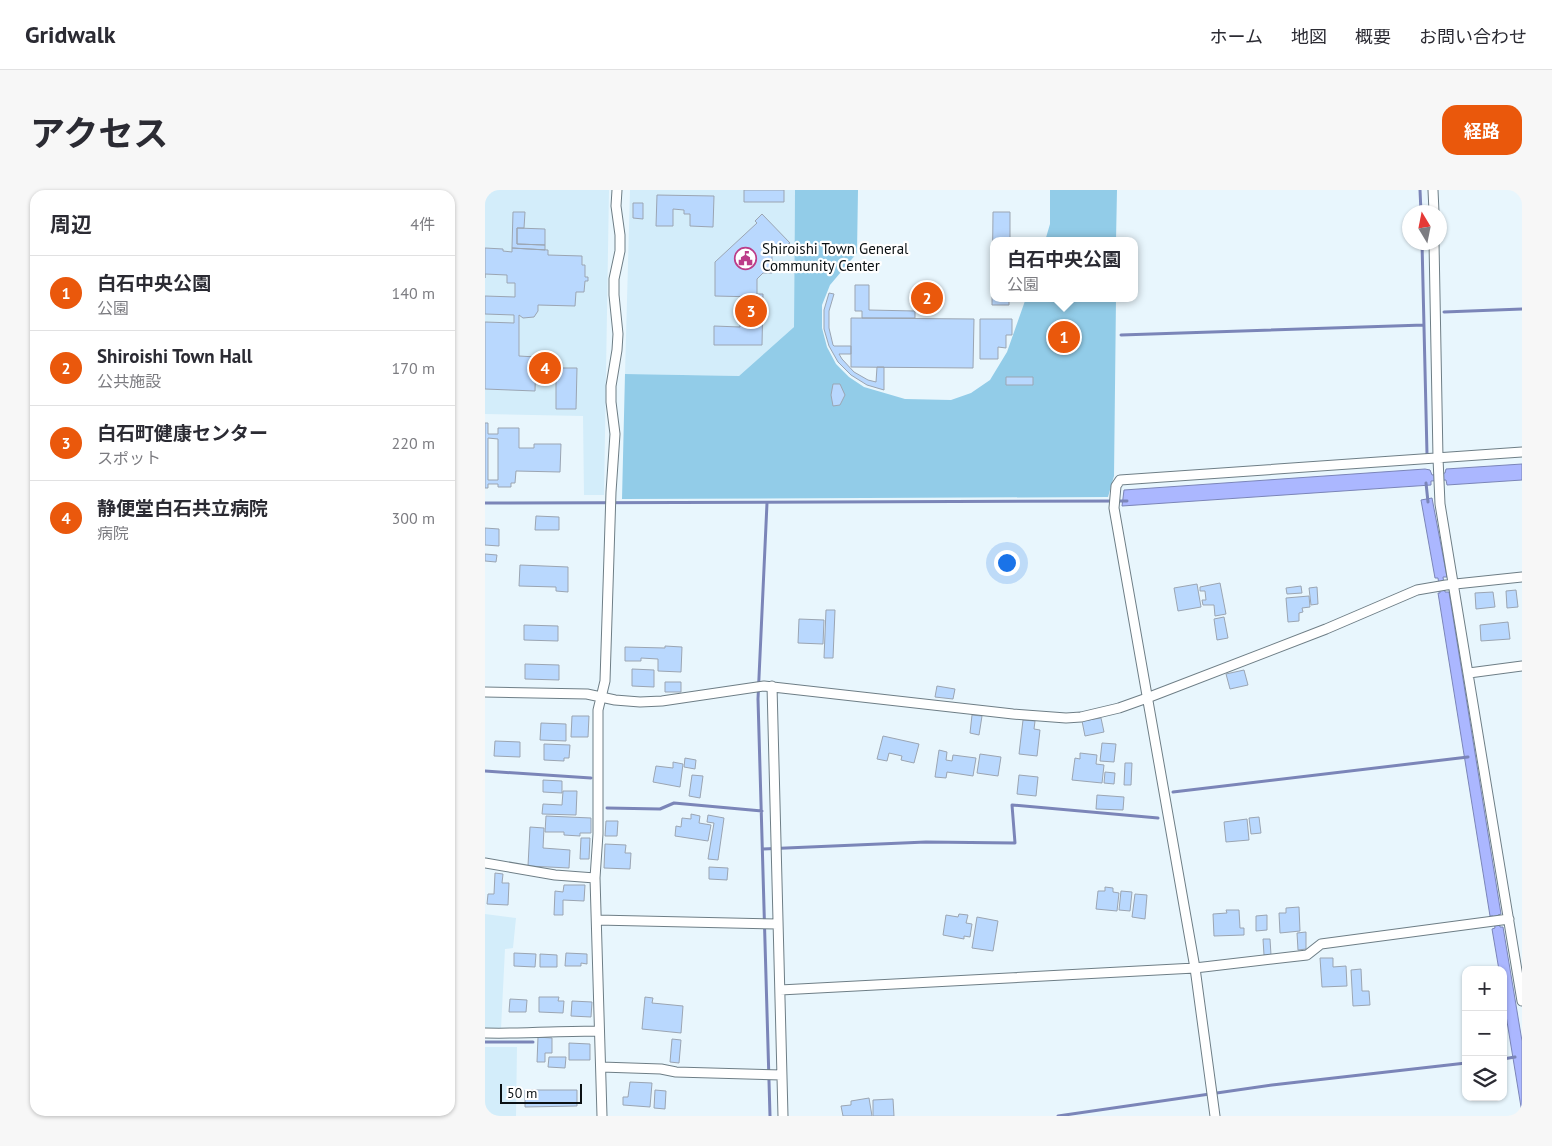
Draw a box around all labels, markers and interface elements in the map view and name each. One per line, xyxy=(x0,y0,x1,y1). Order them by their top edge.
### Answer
text: Gridwalk xyxy=(25,19,115,50)
text: ホーム xyxy=(1210,25,1263,48)
text: 地図 xyxy=(1291,25,1327,48)
text: 概要 xyxy=(1355,25,1391,48)
text: お問い合わせ xyxy=(1419,25,1527,48)
button: 経路 xyxy=(1442,105,1522,155)
text: アクセス xyxy=(30,110,168,156)
north arrow xyxy=(1402,205,1447,250)
text: 周辺 xyxy=(50,211,92,238)
text: 4件 xyxy=(410,214,435,234)
popup xyxy=(990,237,1138,302)
place label: Shiroishi Town General Community Center xyxy=(762,239,909,275)
public building icon: Shiroishi Town General Community Center xyxy=(734,246,758,270)
text: 白石中央公園 xyxy=(1007,247,1121,271)
text: 白石中央公園 xyxy=(97,271,211,295)
text: 公園 xyxy=(1007,274,1039,294)
pin: 2 xyxy=(911,279,943,317)
text: 1 xyxy=(61,283,71,303)
text: 140 m xyxy=(392,283,435,303)
pin: 3 xyxy=(735,292,767,330)
text: 公園 xyxy=(97,298,129,318)
pin: 1 xyxy=(1048,318,1080,356)
text: Shiroishi Town Hall xyxy=(97,344,252,368)
pin: 4 xyxy=(529,349,561,387)
text: 2 xyxy=(61,358,71,378)
text: 170 m xyxy=(392,358,435,378)
text: 公共施設 xyxy=(97,371,161,391)
text: 白石町健康センター xyxy=(97,421,268,445)
text: 3 xyxy=(61,433,71,453)
text: 220 m xyxy=(392,433,435,453)
text: スポット xyxy=(97,448,161,468)
text: 静便堂白石共立病院 xyxy=(97,496,268,520)
text: 4 xyxy=(61,508,71,528)
text: 300 m xyxy=(392,508,435,528)
text: 病院 xyxy=(97,523,129,543)
your location xyxy=(994,550,1020,576)
map controls xyxy=(1462,966,1507,1101)
button: + xyxy=(1462,966,1507,1011)
button: − xyxy=(1462,1011,1507,1056)
button: layers xyxy=(1462,1056,1507,1101)
scale bar xyxy=(500,1081,583,1104)
text: 50 m xyxy=(507,1084,537,1102)

